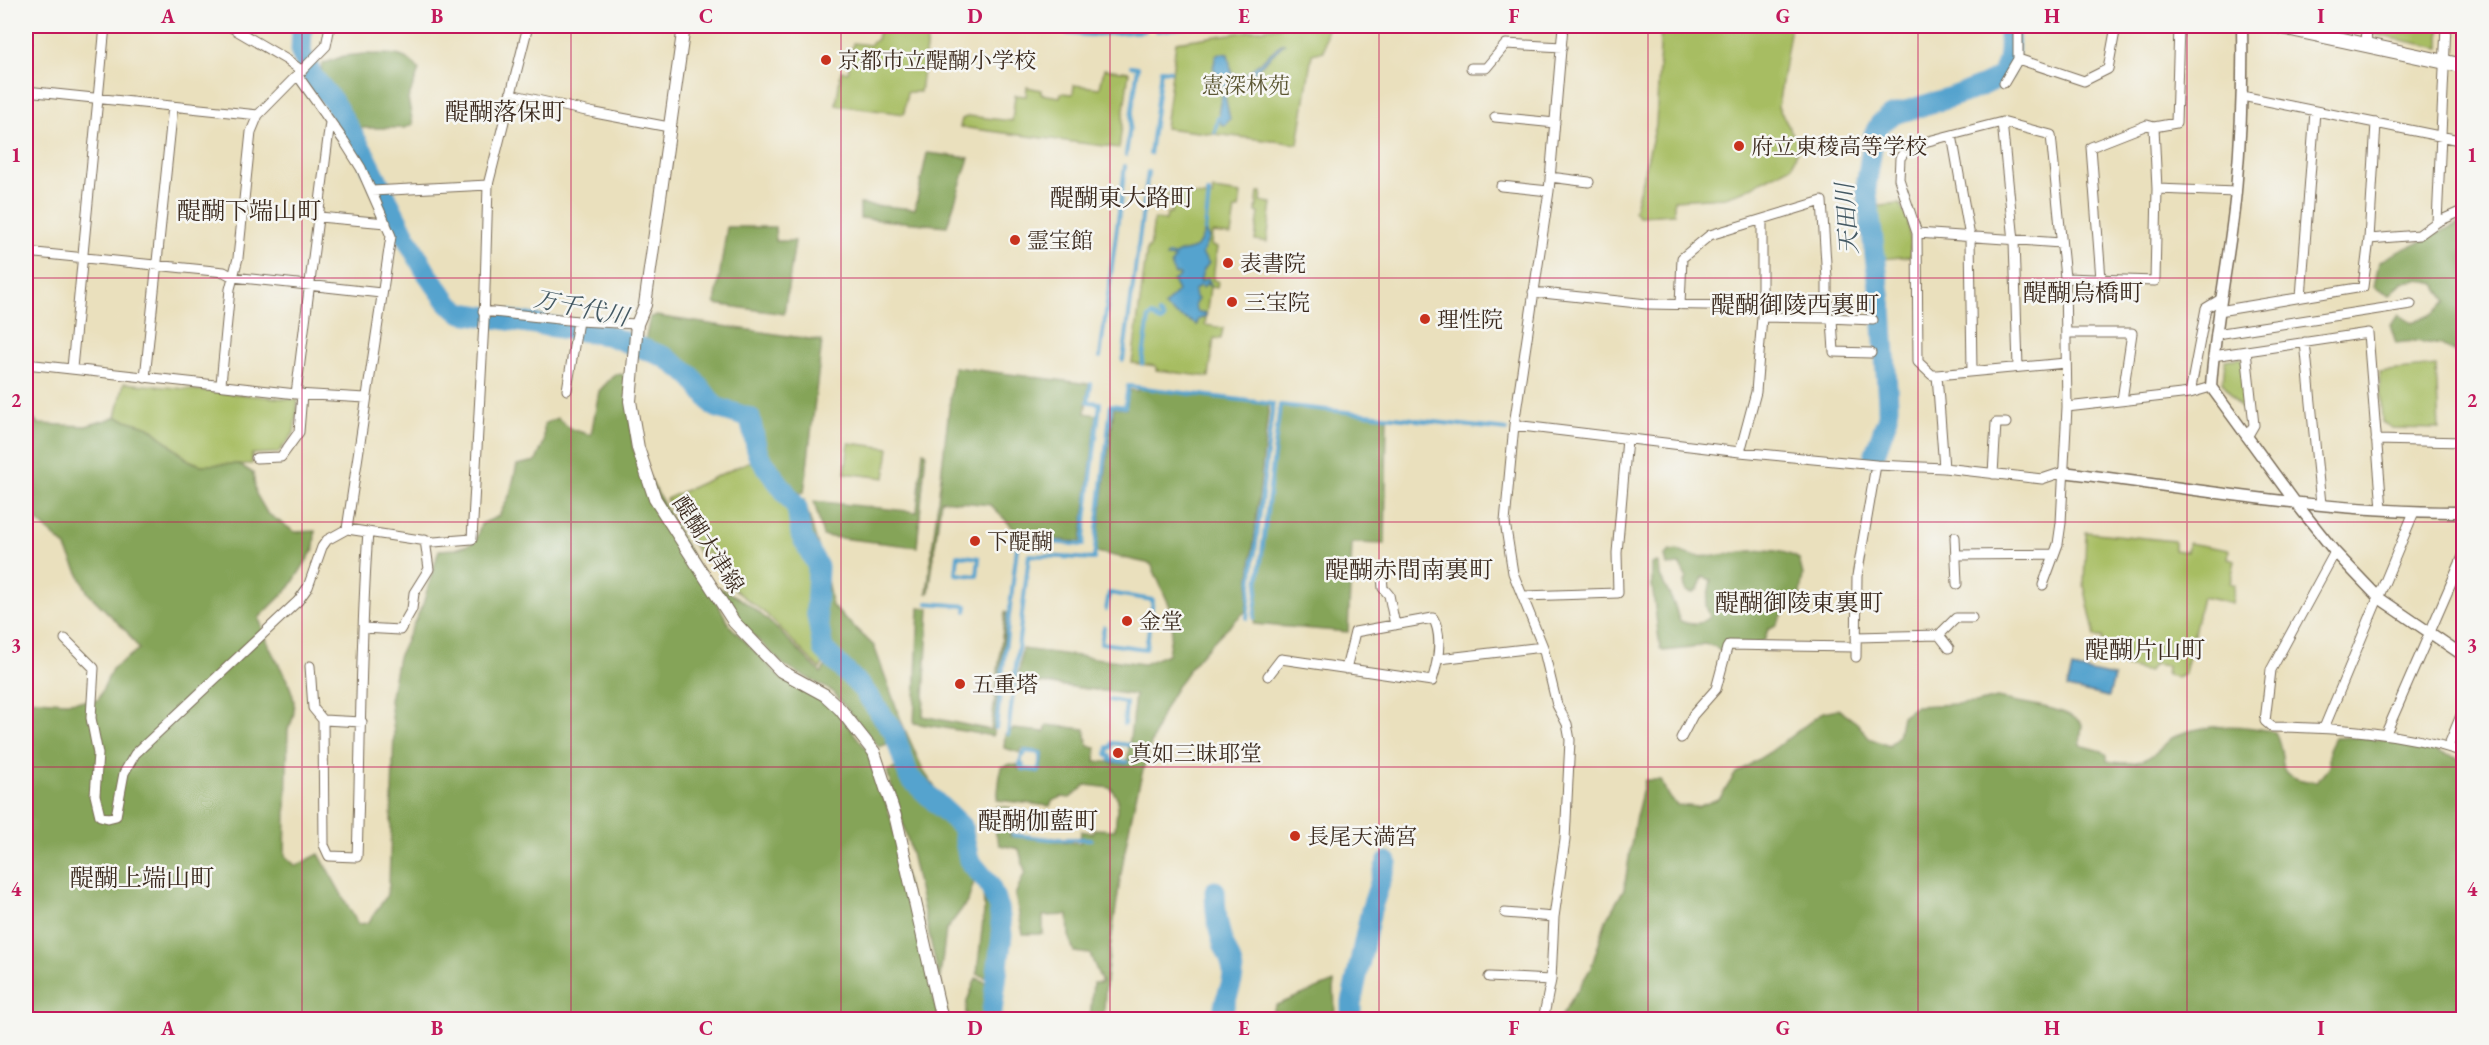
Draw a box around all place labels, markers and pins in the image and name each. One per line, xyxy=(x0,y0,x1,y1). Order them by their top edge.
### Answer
place label: 京都市立醍醐小学校 xyxy=(838,46,1036,75)
marker: 京都市立醍醐小学校 xyxy=(819,53,833,67)
place label: 府立東稜高等学校 xyxy=(1751,132,1927,161)
marker: 府立東稜高等学校 xyxy=(1732,139,1746,153)
place label: 霊宝館 xyxy=(1027,226,1093,255)
marker: 霊宝館 xyxy=(1008,233,1022,247)
place label: 表書院 xyxy=(1240,249,1306,278)
marker: 表書院 xyxy=(1221,256,1235,270)
place label: 三宝院 xyxy=(1244,288,1310,317)
marker: 三宝院 xyxy=(1225,295,1239,309)
place label: 理性院 xyxy=(1437,305,1503,334)
marker: 理性院 xyxy=(1418,312,1432,326)
place label: 下醍醐 xyxy=(987,527,1053,556)
marker: 下醍醐 xyxy=(968,534,982,548)
place label: 金堂 xyxy=(1139,607,1183,636)
marker: 金堂 xyxy=(1120,614,1134,628)
place label: 五重塔 xyxy=(972,670,1038,699)
marker: 五重塔 xyxy=(953,677,967,691)
place label: 真如三昧耶堂 xyxy=(1130,739,1262,768)
marker: 真如三昧耶堂 xyxy=(1111,746,1125,760)
place label: 長尾天満宮 xyxy=(1307,822,1417,851)
marker: 長尾天満宮 xyxy=(1288,829,1302,843)

